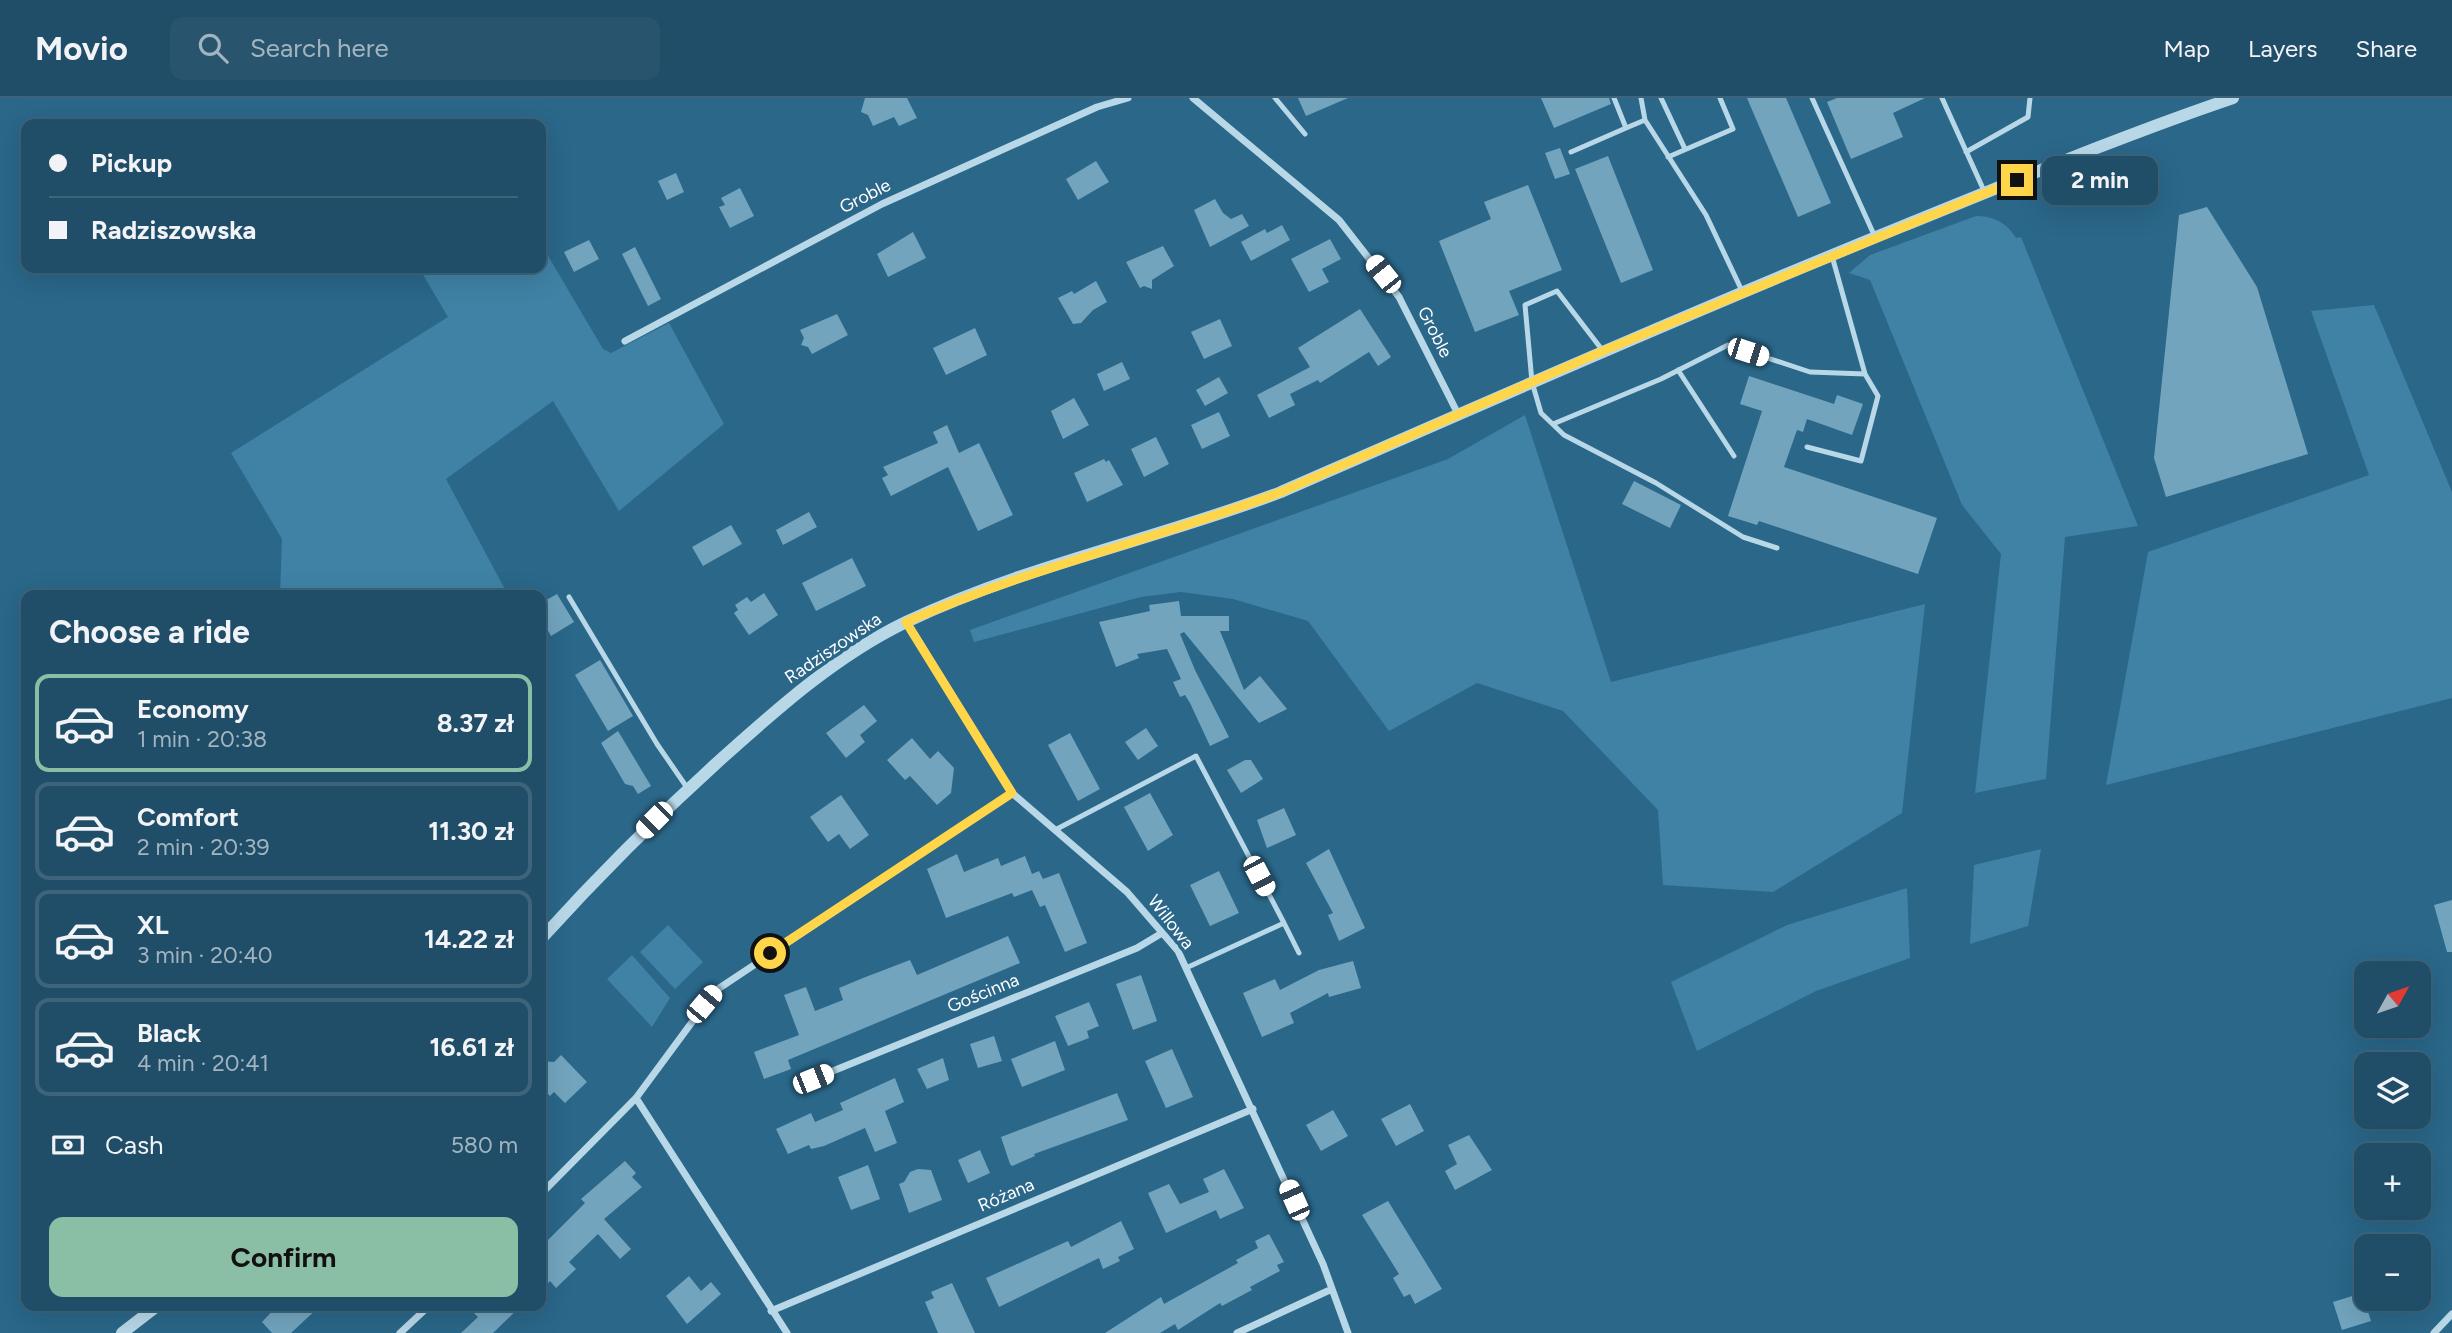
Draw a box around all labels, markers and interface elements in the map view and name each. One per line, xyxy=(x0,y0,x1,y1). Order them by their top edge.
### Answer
search box xyxy=(170,17,660,80)
text: Movio xyxy=(35,29,128,68)
icon: search xyxy=(194,29,232,67)
text: Search here xyxy=(250,32,389,64)
text: Map xyxy=(2163,34,2210,63)
text: Layers xyxy=(2248,34,2317,63)
text: Share xyxy=(2355,34,2417,63)
text: Pickup xyxy=(91,147,172,179)
callout: 2 min xyxy=(2042,155,2157,204)
route end xyxy=(2001,164,2033,196)
text: 2 min xyxy=(2071,166,2129,194)
street label: Groble xyxy=(836,174,894,218)
text: Radziszowska xyxy=(91,214,256,246)
car xyxy=(1362,251,1405,297)
street label: Groble xyxy=(1413,303,1457,361)
car xyxy=(1725,336,1772,368)
street label: Radziszowska xyxy=(781,608,885,688)
text: Choose a ride xyxy=(49,613,250,651)
icon: car xyxy=(53,692,116,755)
text: Economy xyxy=(137,693,249,725)
text: 8.37 zł xyxy=(437,707,514,739)
text: 1 min · 20:38 xyxy=(137,725,267,753)
car xyxy=(632,798,677,842)
icon: car xyxy=(53,800,116,863)
text: Comfort xyxy=(137,801,239,833)
text: 11.30 zł xyxy=(428,815,514,847)
text: 2 min · 20:39 xyxy=(137,833,269,861)
car xyxy=(1240,853,1279,899)
street label: Willowa xyxy=(1143,891,1199,953)
icon: car xyxy=(53,908,116,971)
text: XL xyxy=(137,909,169,941)
text: 14.22 zł xyxy=(424,923,514,955)
route start xyxy=(754,937,786,969)
text: 3 min · 20:40 xyxy=(137,941,273,969)
north arrow xyxy=(2354,961,2431,1038)
map controls xyxy=(2354,961,2431,1311)
street label: Gościnna xyxy=(944,969,1022,1017)
car xyxy=(683,981,726,1027)
icon: car xyxy=(53,1016,116,1079)
text: Black xyxy=(137,1017,201,1049)
text: 16.61 zł xyxy=(429,1031,514,1063)
text: 4 min · 20:41 xyxy=(137,1049,269,1077)
button: layers xyxy=(2354,1052,2431,1129)
car xyxy=(790,1061,837,1097)
icon: cash xyxy=(49,1126,87,1164)
text: Cash xyxy=(105,1129,164,1161)
text: 580 m xyxy=(451,1131,518,1159)
button: + xyxy=(2354,1143,2431,1220)
street label: Różana xyxy=(975,1173,1037,1217)
car xyxy=(1276,1177,1313,1223)
button: Confirm xyxy=(49,1217,518,1297)
button: − xyxy=(2354,1234,2431,1311)

